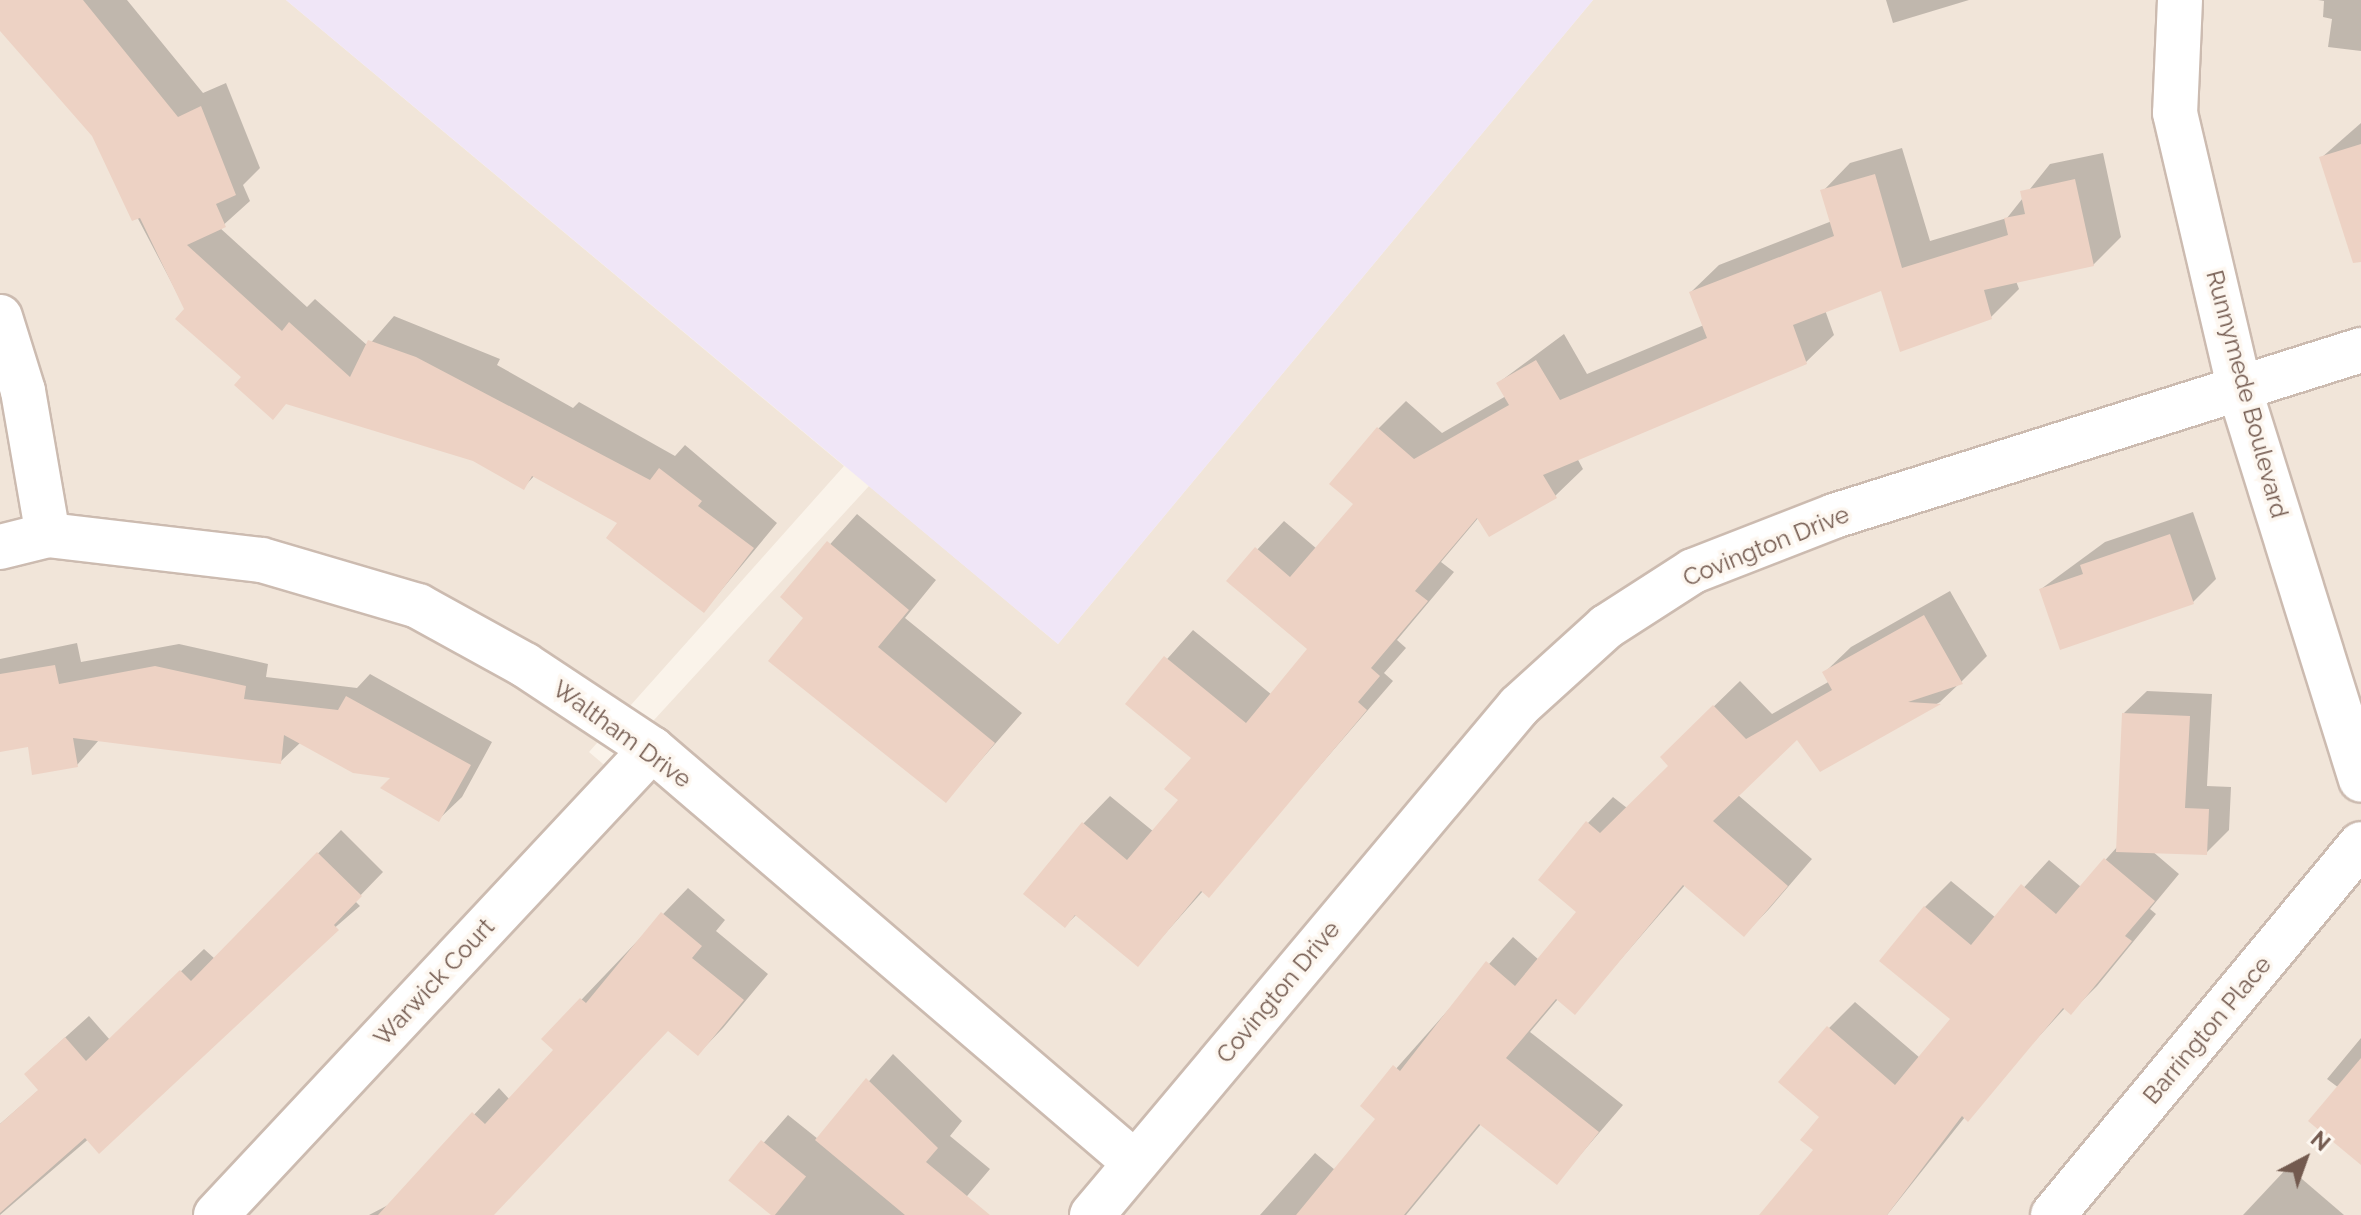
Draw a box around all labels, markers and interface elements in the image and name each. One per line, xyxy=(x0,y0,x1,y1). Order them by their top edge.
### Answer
street label: Runnymede Boulevard xyxy=(2200,267,2294,521)
street label: Covington Drive xyxy=(1679,500,1853,592)
street label: Waltham Drive xyxy=(547,674,697,794)
street label: Warwick Court xyxy=(368,912,500,1052)
street label: Covington Drive xyxy=(1210,915,1346,1069)
street label: Barrington Place xyxy=(2137,950,2277,1110)
north arrow xyxy=(2265,1119,2345,1199)
text: N xyxy=(2306,1126,2336,1156)

